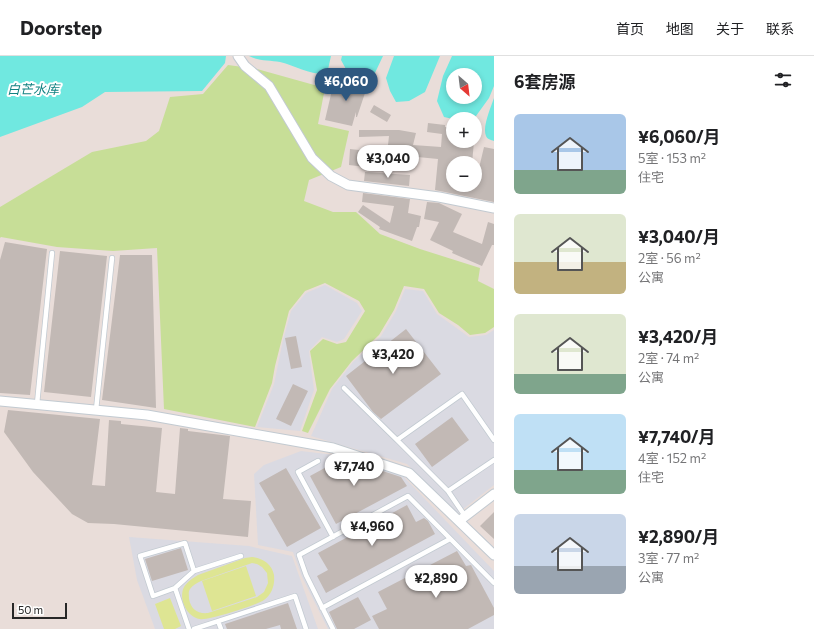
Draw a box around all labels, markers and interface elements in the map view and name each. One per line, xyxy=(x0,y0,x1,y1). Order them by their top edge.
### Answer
text: Doorstep xyxy=(20,16,102,39)
text: 首页 xyxy=(616,20,644,37)
text: 地图 xyxy=(666,20,694,37)
text: 关于 xyxy=(716,20,744,37)
text: 联系 xyxy=(766,20,794,37)
pin: ¥6,060 xyxy=(313,68,379,102)
north arrow xyxy=(446,68,482,104)
map controls xyxy=(446,68,482,192)
icon: filters xyxy=(772,69,794,91)
text: 6套房源 xyxy=(514,71,576,92)
text: ¥6,060 xyxy=(324,73,368,89)
water label: 白芒水库 xyxy=(7,81,61,97)
button: + xyxy=(446,112,482,148)
text: ¥6,060/月 xyxy=(638,126,721,147)
icon: home xyxy=(546,130,594,178)
pin: ¥3,040 xyxy=(355,145,421,179)
text: ¥3,040 xyxy=(366,150,410,166)
text: 5室 · 153 m² xyxy=(638,150,706,166)
button: − xyxy=(446,156,482,192)
text: 住宅 xyxy=(638,169,664,185)
text: ¥3,040/月 xyxy=(638,226,720,247)
icon: home xyxy=(546,230,594,278)
text: 2室 · 56 m² xyxy=(638,250,701,266)
text: 公寓 xyxy=(638,269,664,285)
text: ¥3,420/月 xyxy=(638,326,718,347)
icon: home xyxy=(546,330,594,378)
pin: ¥3,420 xyxy=(360,341,426,375)
text: ¥3,420 xyxy=(372,346,414,362)
text: 2室 · 74 m² xyxy=(638,350,699,366)
text: 公寓 xyxy=(638,369,664,385)
text: ¥7,740/月 xyxy=(638,426,716,447)
icon: home xyxy=(546,430,594,478)
text: 4室 · 152 m² xyxy=(638,450,706,466)
pin: ¥7,740 xyxy=(321,453,387,487)
text: ¥7,740 xyxy=(334,458,374,474)
text: 住宅 xyxy=(638,469,664,485)
pin: ¥4,960 xyxy=(339,513,405,547)
text: ¥4,960 xyxy=(350,518,394,534)
text: ¥2,890/月 xyxy=(638,526,719,547)
icon: home xyxy=(546,530,594,578)
text: 3室 · 77 m² xyxy=(638,550,699,566)
pin: ¥2,890 xyxy=(403,565,469,599)
text: 公寓 xyxy=(638,569,664,585)
text: ¥2,890 xyxy=(414,570,458,586)
scale bar xyxy=(12,601,67,620)
text: 50 m xyxy=(18,603,43,616)

